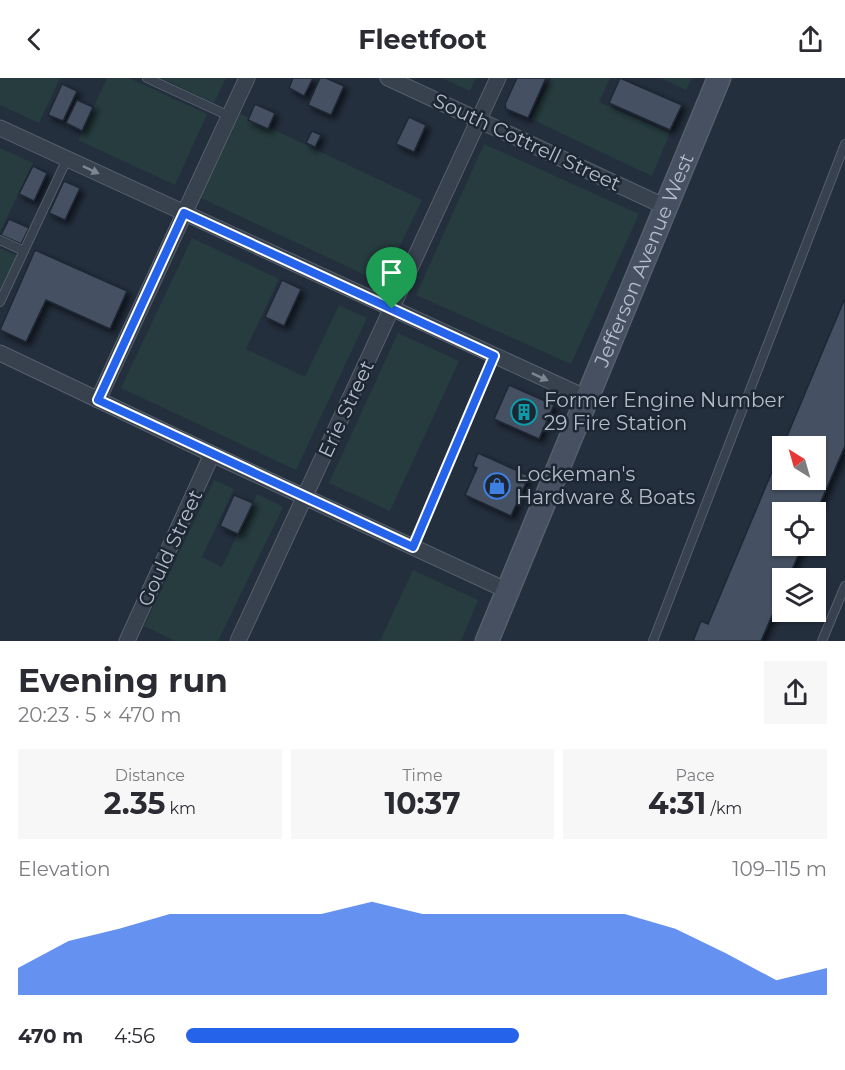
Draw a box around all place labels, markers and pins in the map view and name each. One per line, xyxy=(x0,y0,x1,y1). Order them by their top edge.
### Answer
pin xyxy=(366,247,417,309)
place label: Former Engine Number 29 Fire Station xyxy=(544,388,785,435)
building icon: Former Engine Number 29 Fire Station xyxy=(509,397,539,427)
place label: Lockeman's Hardware & Boats xyxy=(516,462,696,509)
shop icon: Lockeman's Hardware & Boats xyxy=(482,471,512,501)

